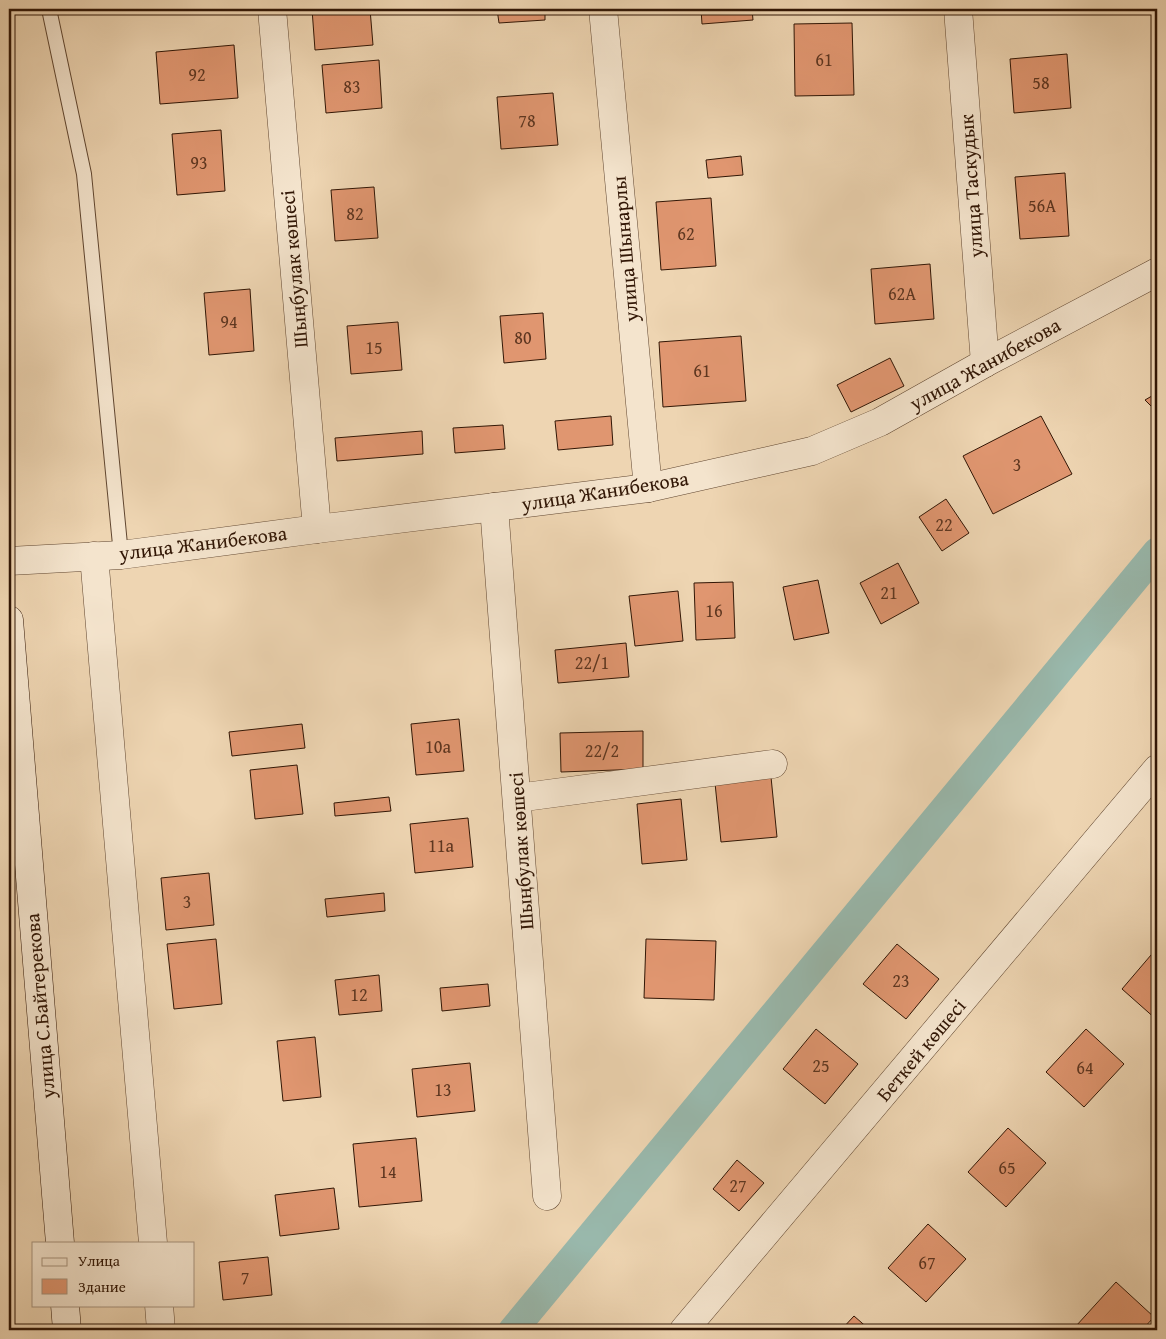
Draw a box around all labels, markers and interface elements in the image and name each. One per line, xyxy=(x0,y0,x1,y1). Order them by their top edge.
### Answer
house number: 61 xyxy=(815,46,833,73)
house number: 92 xyxy=(188,61,206,88)
house number: 58 xyxy=(1032,69,1050,96)
house number: 83 xyxy=(343,73,361,100)
house number: 78 xyxy=(518,107,536,134)
street label: улица Таскудык xyxy=(951,113,990,260)
house number: 93 xyxy=(190,149,208,176)
street label: улица Шынарлы xyxy=(604,175,645,324)
street label: Шыңбулак көшесі xyxy=(272,189,315,349)
house number: 56А xyxy=(1028,192,1056,219)
house number: 82 xyxy=(346,200,364,227)
house number: 62 xyxy=(677,220,695,247)
house number: 62А xyxy=(888,280,916,307)
house number: 94 xyxy=(220,308,238,335)
street label: улица Жанибекова xyxy=(903,310,1066,418)
house number: 80 xyxy=(514,324,532,351)
house number: 15 xyxy=(365,334,383,361)
house number: 61 xyxy=(693,357,711,384)
house number: 3 xyxy=(1013,451,1021,478)
street label: улица Жанибекова xyxy=(518,463,691,518)
house number: 22 xyxy=(935,511,953,538)
street label: улица Жанибекова xyxy=(116,518,289,567)
house number: 21 xyxy=(880,579,898,606)
house number: 16 xyxy=(705,597,723,624)
house number: 22/1 xyxy=(575,649,609,676)
house number: 10а xyxy=(425,733,451,760)
house number: 22/2 xyxy=(585,737,619,764)
street label: Шыңбулак көшесі xyxy=(500,771,540,931)
house number: 11а xyxy=(428,832,454,859)
house number: 3 xyxy=(183,888,191,915)
street label: улица С.Байтерекова xyxy=(17,912,62,1101)
house number: 23 xyxy=(892,967,910,994)
house number: 12 xyxy=(350,981,368,1008)
street label: Беткей көшесі xyxy=(869,992,973,1107)
house number: 25 xyxy=(812,1052,830,1079)
house number: 64 xyxy=(1076,1054,1094,1081)
house number: 13 xyxy=(434,1076,452,1103)
house number: 65 xyxy=(998,1154,1016,1181)
house number: 14 xyxy=(379,1158,397,1185)
house number: 27 xyxy=(729,1172,747,1199)
legend xyxy=(32,1242,195,1306)
house number: 67 xyxy=(918,1249,936,1276)
text: Улица xyxy=(78,1250,121,1271)
house number: 7 xyxy=(241,1264,249,1291)
text: Здание xyxy=(78,1276,126,1297)

